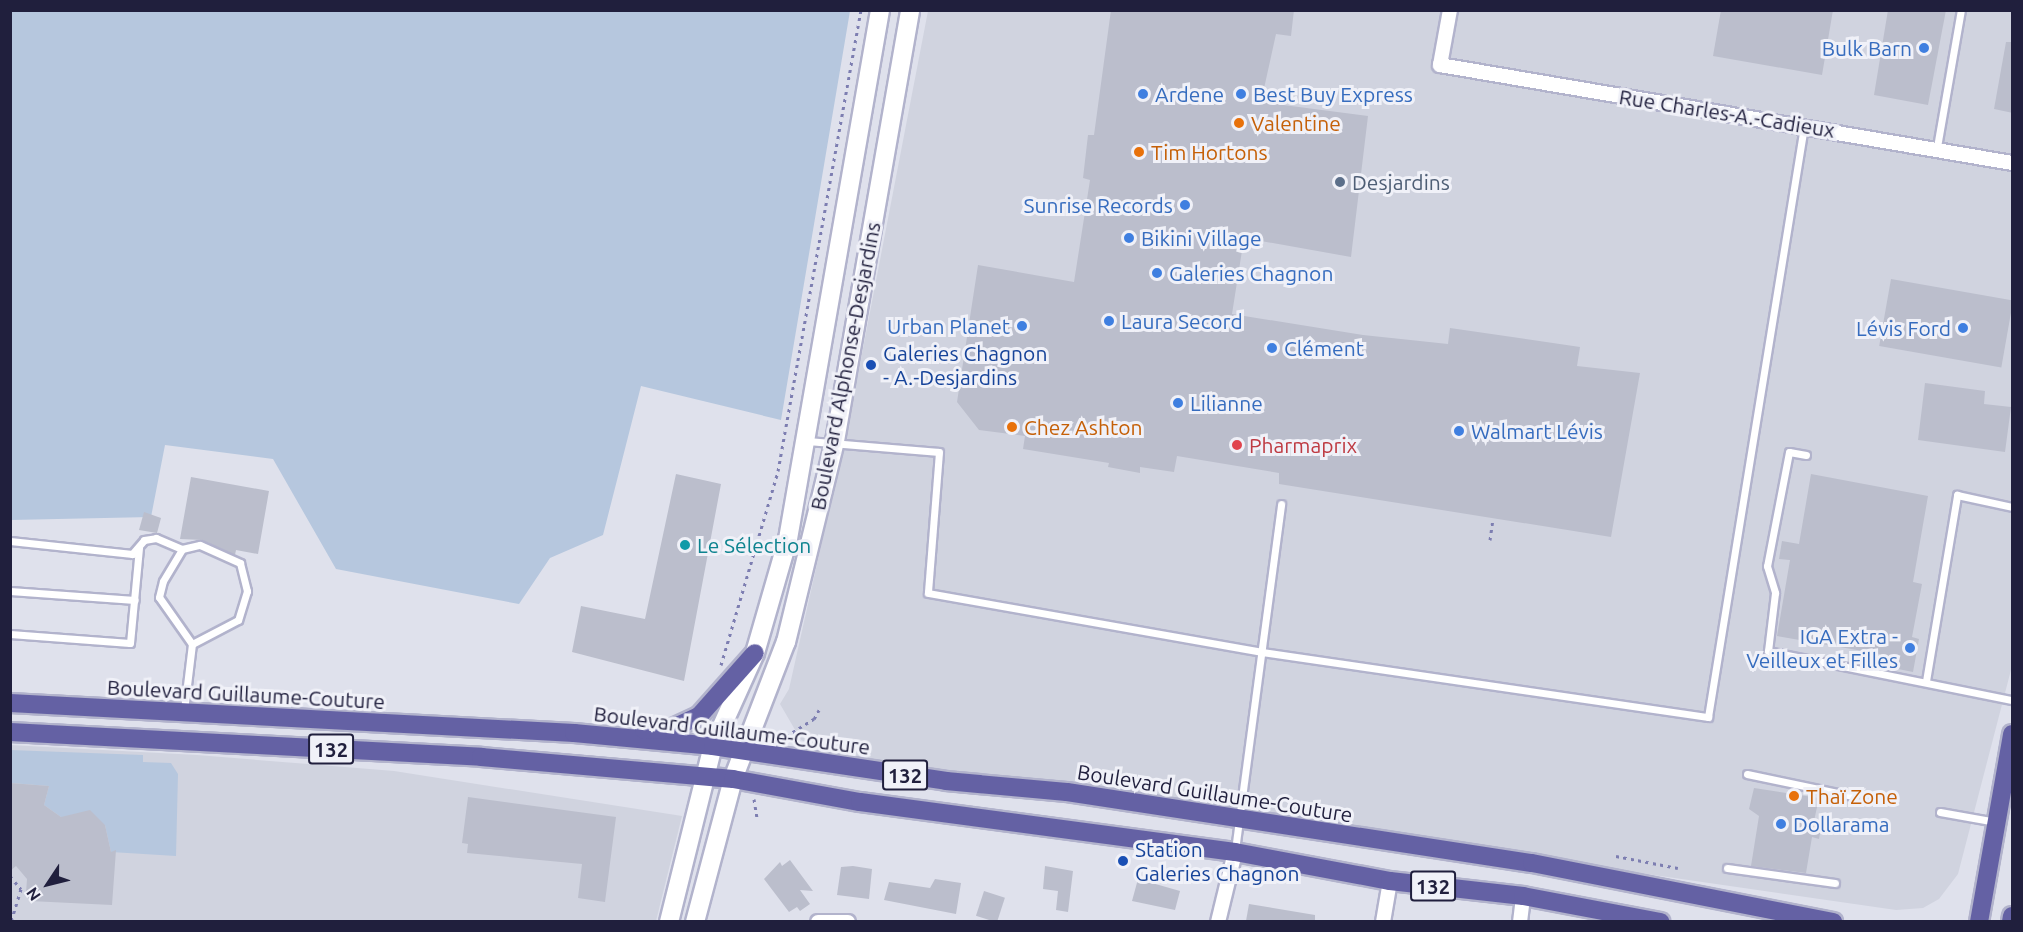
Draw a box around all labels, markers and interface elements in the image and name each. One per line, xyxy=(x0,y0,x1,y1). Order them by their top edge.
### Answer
place label: Bulk Barn xyxy=(1822,35,1912,61)
marker: Bulk Barn xyxy=(1917,41,1931,55)
place label: Ardene xyxy=(1155,81,1224,107)
place label: Best Buy Express xyxy=(1253,81,1413,107)
street label: Rue Charles-A.-Cadieux xyxy=(1617,83,1837,143)
marker: Ardene xyxy=(1136,87,1150,101)
marker: Best Buy Express xyxy=(1234,87,1248,101)
place label: Valentine xyxy=(1251,110,1341,136)
marker: Valentine xyxy=(1232,116,1246,130)
place label: Tim Hortons xyxy=(1151,139,1268,165)
marker: Tim Hortons xyxy=(1132,145,1146,159)
place label: Desjardins xyxy=(1352,169,1450,195)
marker: Desjardins xyxy=(1333,175,1347,189)
place label: Sunrise Records xyxy=(1023,192,1173,218)
marker: Sunrise Records xyxy=(1178,198,1192,212)
street label: Boulevard Alphonse-Desjardins xyxy=(805,220,885,512)
place label: Bikini Village xyxy=(1141,225,1262,251)
marker: Bikini Village xyxy=(1122,231,1136,245)
place label: Galeries Chagnon xyxy=(1169,260,1333,286)
marker: Galeries Chagnon xyxy=(1150,266,1164,280)
place label: Laura Secord xyxy=(1121,308,1243,334)
place label: Urban Planet xyxy=(887,313,1010,339)
marker: Laura Secord xyxy=(1102,314,1116,328)
place label: Lévis Ford xyxy=(1856,315,1951,341)
marker: Urban Planet xyxy=(1015,319,1029,333)
marker: Lévis Ford xyxy=(1956,321,1970,335)
place label: Clément xyxy=(1284,335,1364,361)
place label: Galeries Chagnon - A.-Desjardins xyxy=(883,340,1047,390)
marker: Clément xyxy=(1265,341,1279,355)
marker: Galeries Chagnon - A.-Desjardins xyxy=(864,358,878,372)
place label: Lilianne xyxy=(1190,390,1263,416)
marker: Lilianne xyxy=(1171,396,1185,410)
place label: Chez Ashton xyxy=(1024,414,1142,440)
place label: Walmart Lévis xyxy=(1471,418,1603,444)
marker: Chez Ashton xyxy=(1005,420,1019,434)
marker: Walmart Lévis xyxy=(1452,424,1466,438)
place label: Pharmaprix xyxy=(1249,432,1357,458)
marker: Pharmaprix xyxy=(1230,438,1244,452)
place label: Le Sélection xyxy=(697,532,811,558)
marker: Le Sélection xyxy=(678,538,692,552)
place label: IGA Extra - Veilleux et Filles xyxy=(1746,623,1898,673)
marker: IGA Extra - Veilleux et Filles xyxy=(1903,641,1917,655)
street label: Boulevard Guillaume-Couture xyxy=(106,674,386,714)
street label: Boulevard Guillaume-Couture xyxy=(592,701,872,759)
road number: 132 xyxy=(307,732,355,766)
road number: 132 xyxy=(881,758,929,792)
street label: Boulevard Guillaume-Couture xyxy=(1076,759,1354,827)
place label: Thaï Zone xyxy=(1806,783,1898,809)
marker: Thaï Zone xyxy=(1787,789,1801,803)
place label: Dollarama xyxy=(1793,811,1890,837)
marker: Dollarama xyxy=(1774,817,1788,831)
place label: Station Galeries Chagnon xyxy=(1135,836,1299,886)
north arrow xyxy=(18,854,78,914)
marker: Station Galeries Chagnon xyxy=(1116,854,1130,868)
road number: 132 xyxy=(1409,869,1457,903)
text: N xyxy=(22,884,44,904)

